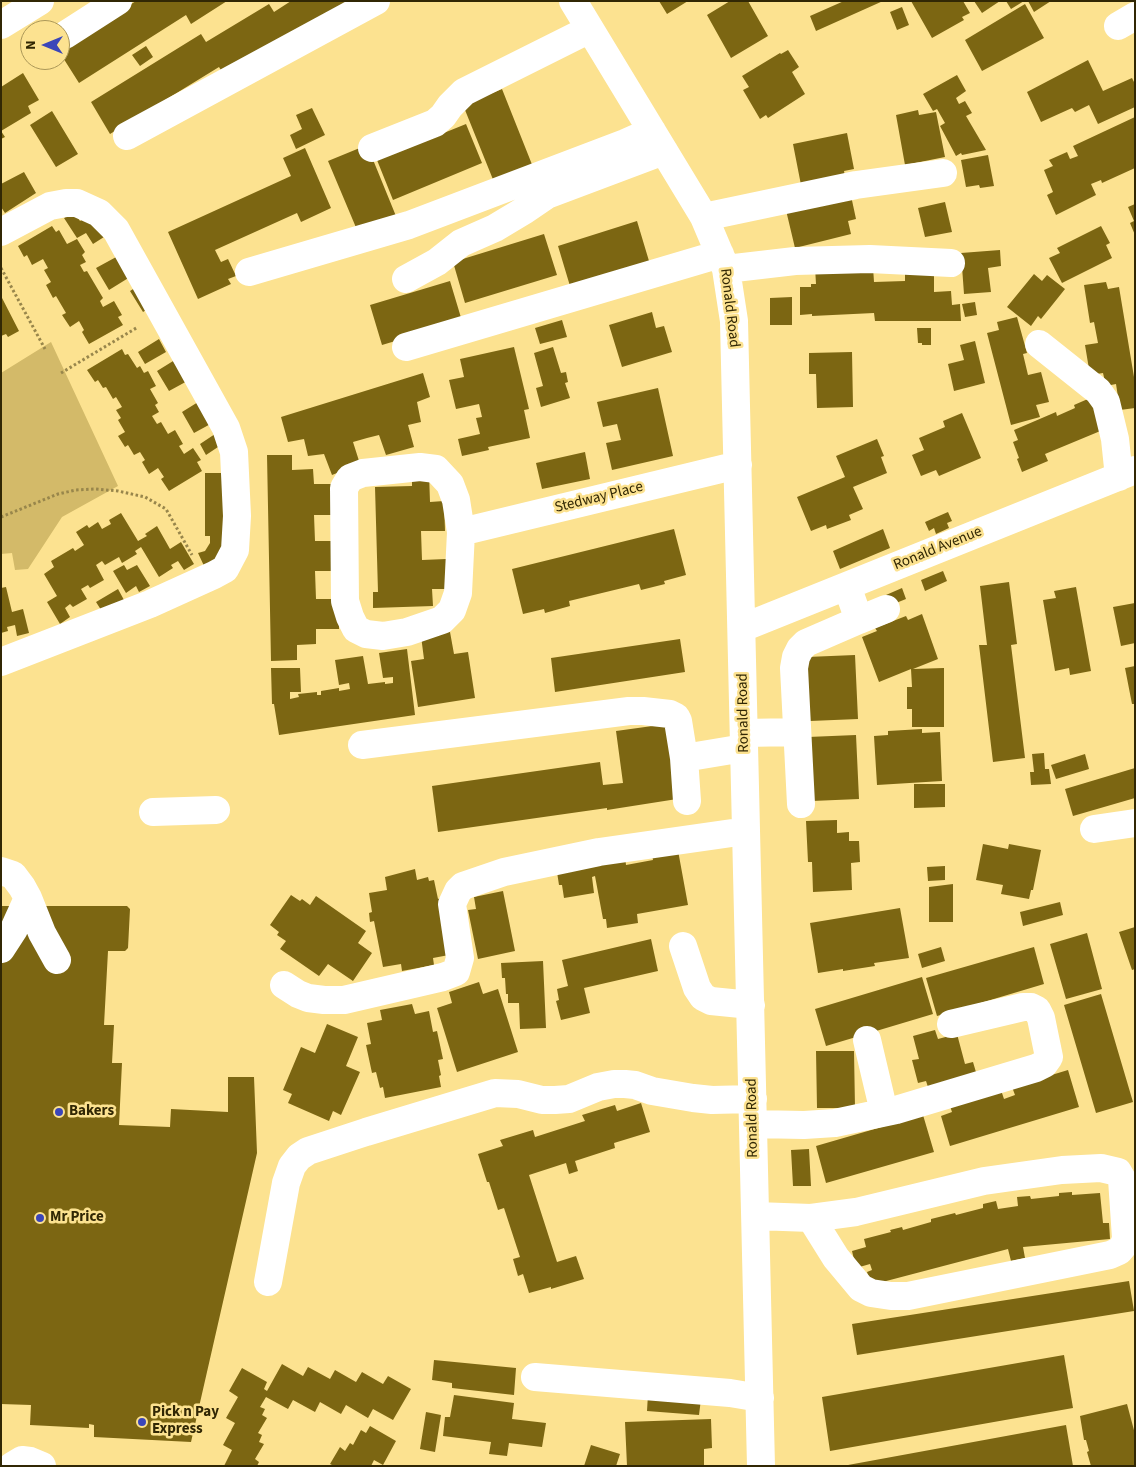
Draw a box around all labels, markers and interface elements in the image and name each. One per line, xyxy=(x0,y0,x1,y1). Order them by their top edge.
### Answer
north arrow xyxy=(20,20,70,70)
text: N xyxy=(21,40,41,50)
street label: Ronald Road xyxy=(715,267,743,349)
street label: Stedway Place xyxy=(553,478,645,518)
street label: Ronald Avenue xyxy=(891,523,985,575)
street label: Ronald Road xyxy=(734,673,754,753)
street label: Ronald Road xyxy=(743,1078,763,1158)
place label: Bakers xyxy=(69,1103,114,1121)
marker: Bakers xyxy=(53,1106,65,1118)
place label: Mr Price xyxy=(50,1209,104,1227)
marker: Mr Price xyxy=(34,1212,46,1224)
place label: Pick n Pay Express xyxy=(152,1404,219,1439)
marker: Pick n Pay Express xyxy=(136,1416,148,1428)

